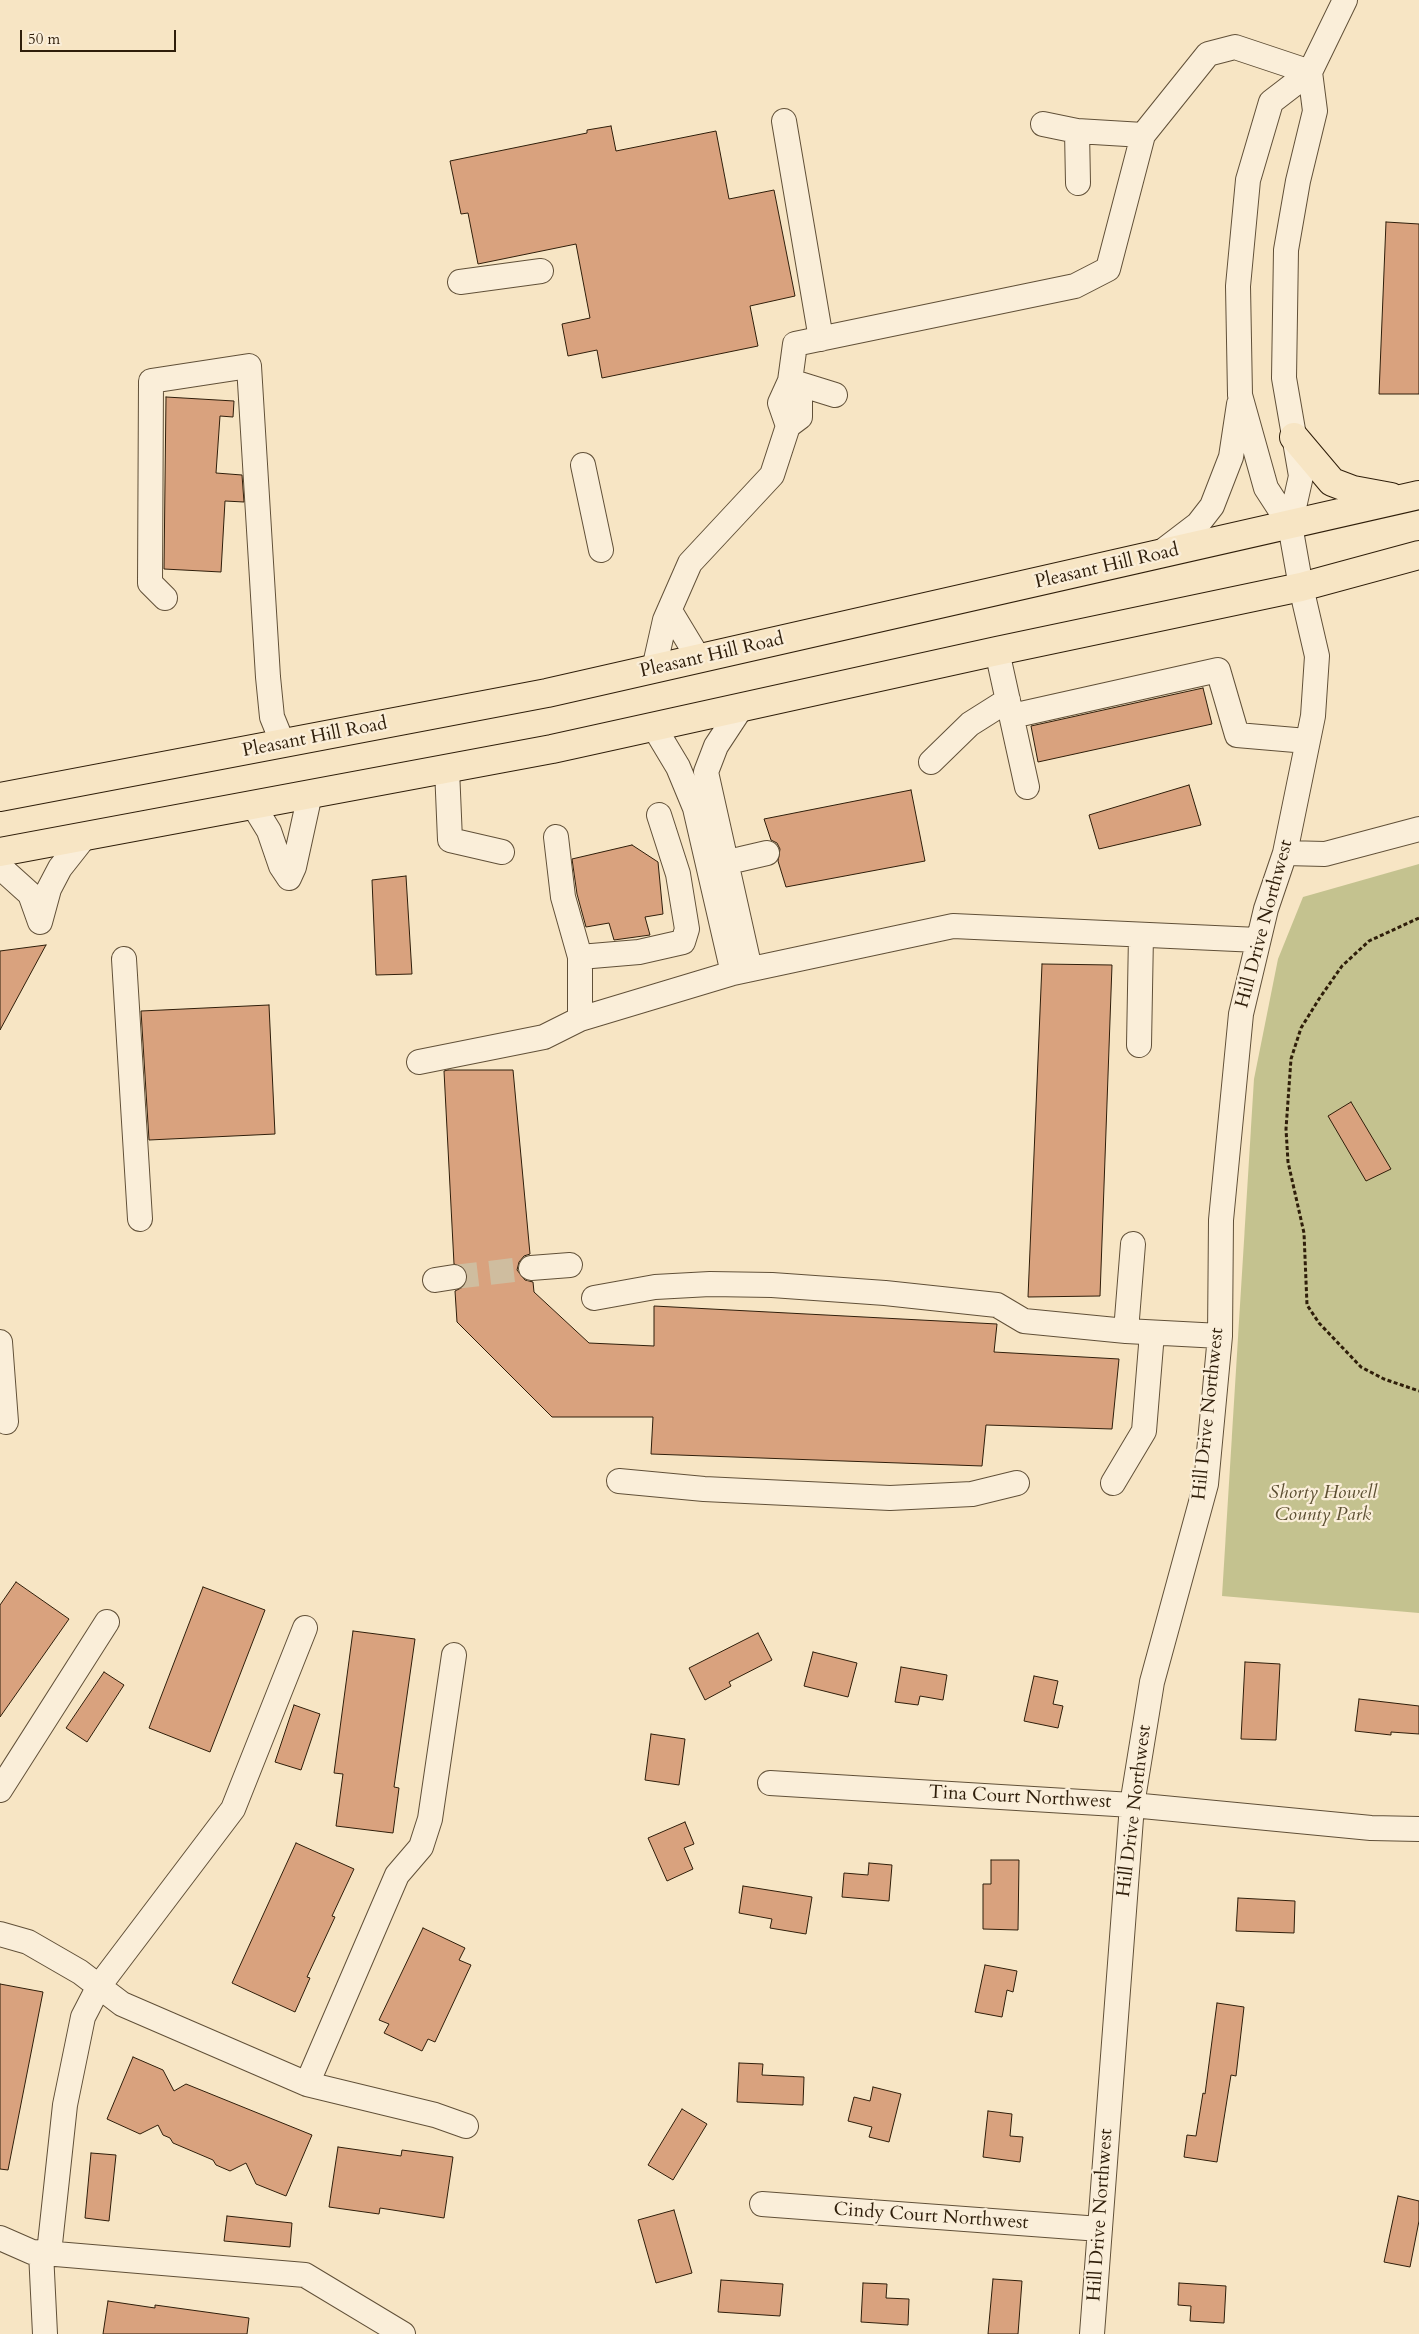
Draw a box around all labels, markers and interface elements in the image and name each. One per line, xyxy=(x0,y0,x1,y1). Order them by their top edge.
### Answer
scale bar xyxy=(22,20,179,52)
text: 50 m xyxy=(28,29,60,49)
street label: Pleasant Hill Road xyxy=(1033,539,1181,595)
street label: Pleasant Hill Road xyxy=(638,628,786,684)
street label: Pleasant Hill Road xyxy=(241,713,389,763)
street label: Hill Drive Northwest xyxy=(1232,837,1298,1011)
street label: Hill Drive Northwest xyxy=(1189,1327,1229,1501)
park label: Shorty Howell County Park xyxy=(1269,1483,1377,1527)
street label: Hill Drive Northwest xyxy=(1113,1724,1157,1898)
street label: Tina Court Northwest xyxy=(928,1782,1112,1814)
street label: Hill Drive Northwest xyxy=(1084,2128,1118,2302)
street label: Cindy Court Northwest xyxy=(833,2199,1029,2235)

